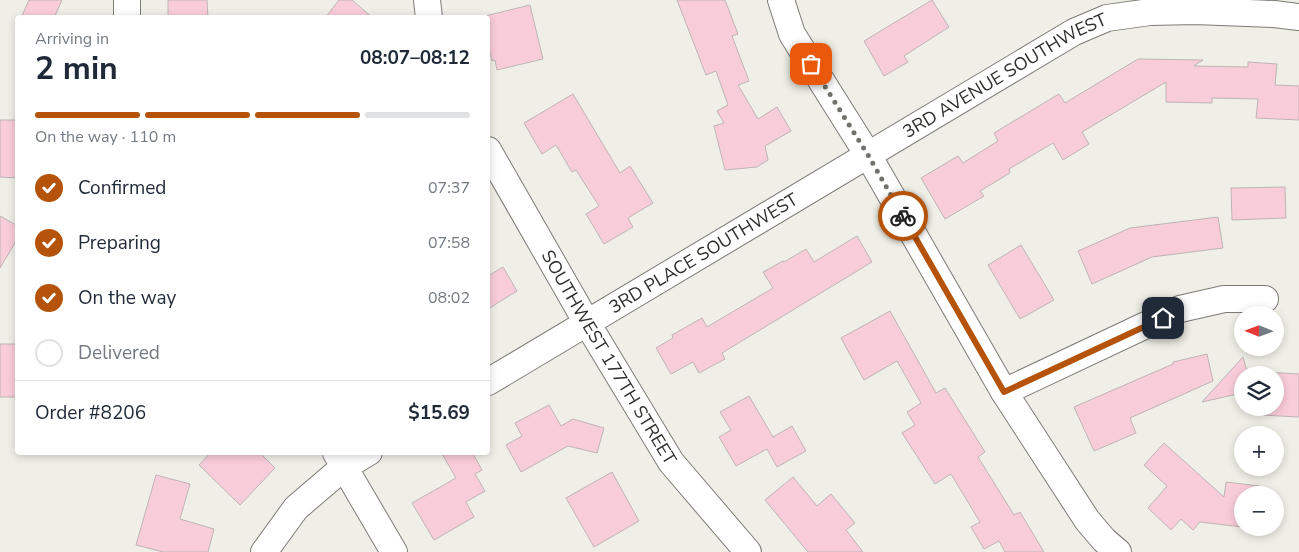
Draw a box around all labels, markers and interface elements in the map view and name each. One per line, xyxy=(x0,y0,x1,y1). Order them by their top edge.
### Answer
street label: 3RD AVENUE SOUTHWEST xyxy=(898,7,1110,144)
text: Arriving in xyxy=(35,28,109,50)
pin xyxy=(790,43,832,85)
text: 08:07–08:12 xyxy=(360,45,470,71)
text: 2 min xyxy=(35,47,118,90)
icon: bag xyxy=(797,50,825,78)
text: On the way · 110 m xyxy=(35,126,176,148)
icon: check xyxy=(35,174,63,202)
text: Confirmed xyxy=(78,175,166,201)
text: 07:37 xyxy=(428,177,470,199)
street label: 3RD PLACE SOUTHWEST xyxy=(605,187,803,319)
courier xyxy=(878,191,928,241)
icon: bike xyxy=(889,202,917,230)
icon: check xyxy=(35,229,63,257)
text: Preparing xyxy=(78,230,161,256)
text: 07:58 xyxy=(428,232,470,254)
street label: SOUTHWEST 177TH STREET xyxy=(536,246,682,469)
icon: check xyxy=(35,284,63,312)
text: On the way xyxy=(78,285,176,311)
text: 08:02 xyxy=(428,287,470,309)
pin xyxy=(1142,297,1184,339)
icon: home xyxy=(1149,304,1177,332)
north arrow xyxy=(1234,306,1284,356)
map controls xyxy=(1234,306,1284,536)
text: Delivered xyxy=(78,340,160,366)
button: layers xyxy=(1234,366,1284,416)
text: Order #8206 xyxy=(35,400,146,426)
text: $15.69 xyxy=(408,400,470,426)
button: + xyxy=(1234,426,1284,476)
button: − xyxy=(1234,486,1284,536)

